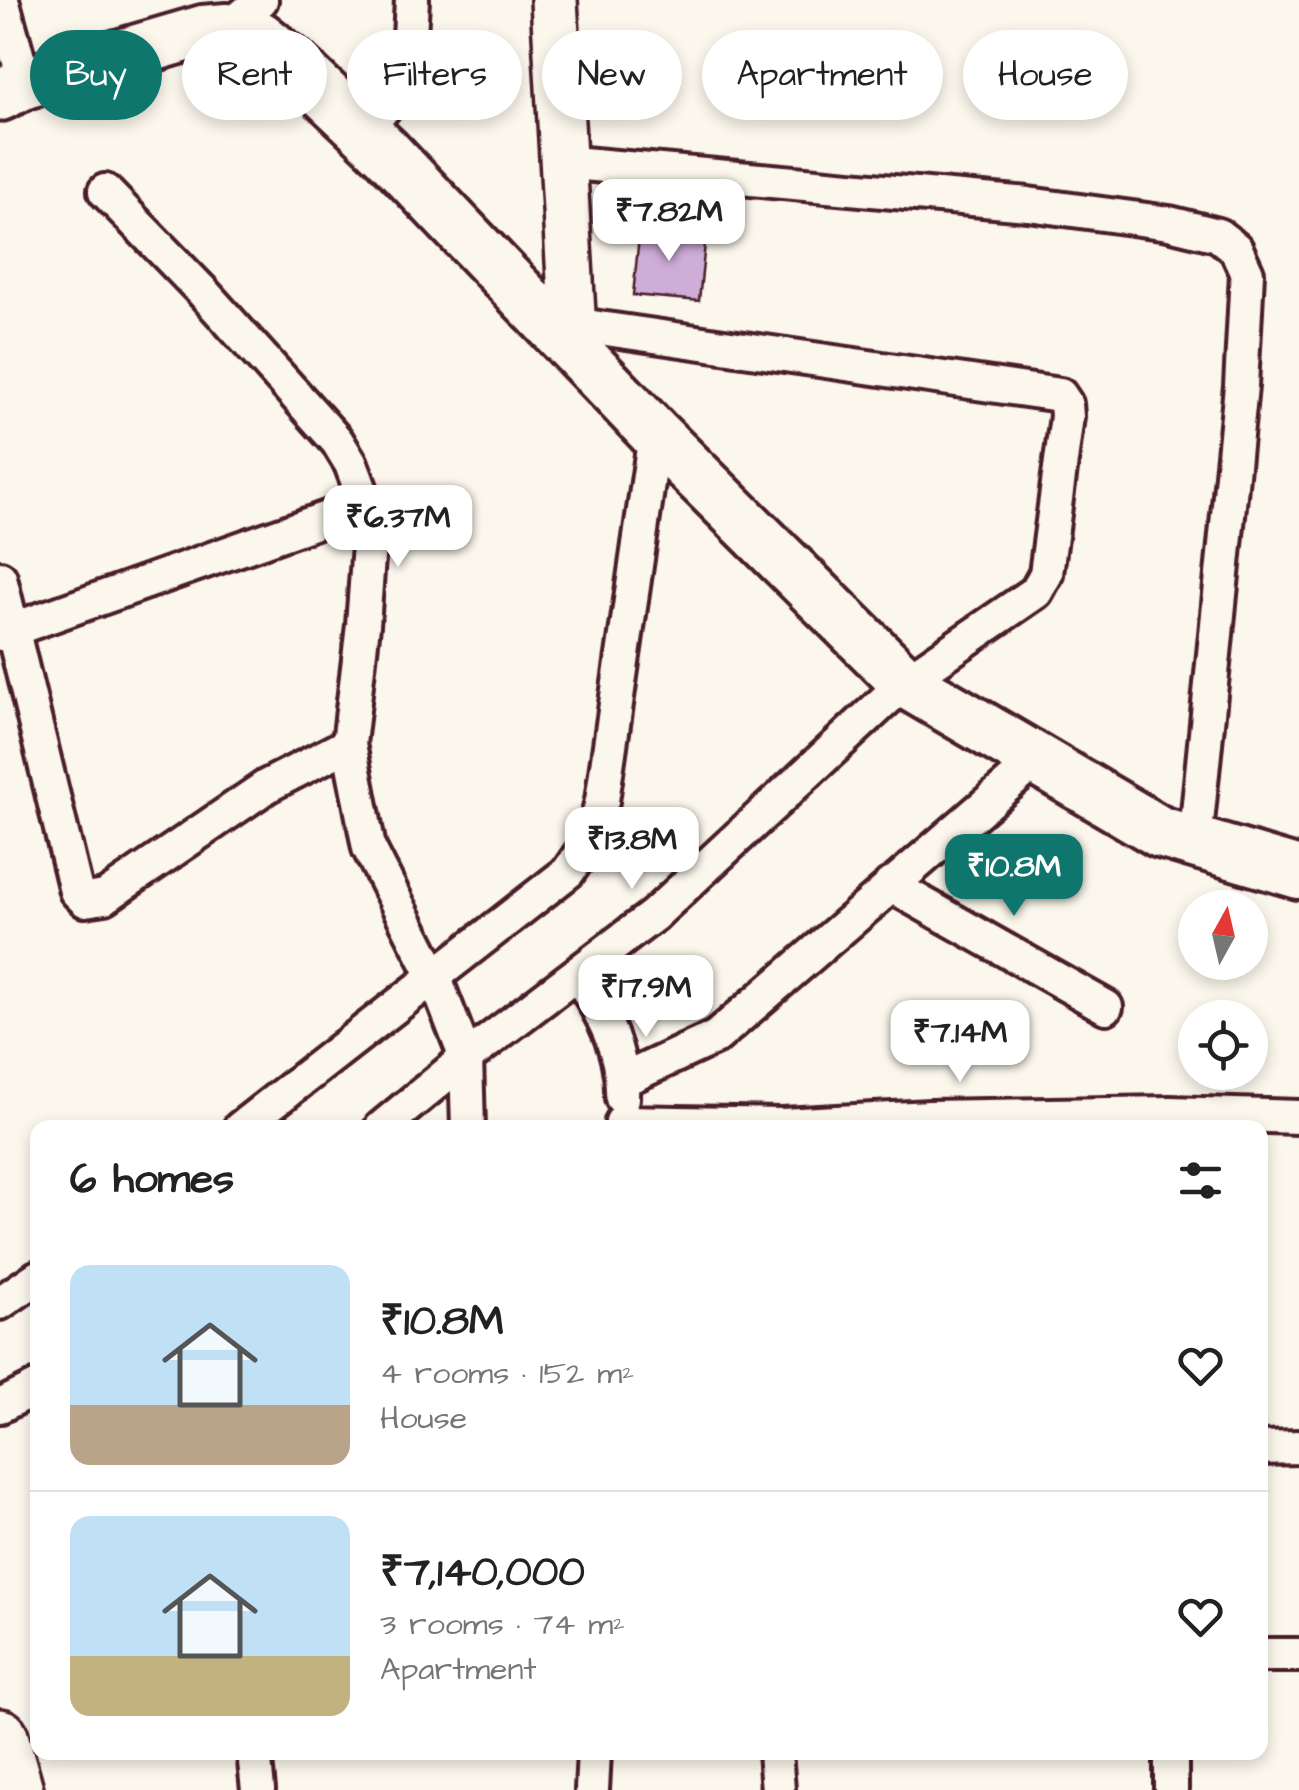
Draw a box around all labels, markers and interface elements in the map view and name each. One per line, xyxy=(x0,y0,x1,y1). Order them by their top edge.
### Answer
chip: Buy xyxy=(30,30,162,120)
chip: Rent xyxy=(182,30,327,120)
chip: Filters xyxy=(347,30,522,120)
chip: New xyxy=(542,30,682,120)
chip: Apartment xyxy=(702,30,943,120)
chip: House xyxy=(963,30,1128,120)
pin: ₹7.82M xyxy=(588,179,750,264)
text: ₹7.82M xyxy=(615,189,723,234)
pin: ₹6.37M xyxy=(317,485,479,570)
text: ₹6.37M xyxy=(345,495,451,540)
pin: ₹13.8M xyxy=(551,807,713,892)
text: ₹13.8M xyxy=(587,817,677,862)
pin: ₹10.8M xyxy=(933,834,1095,919)
text: ₹10.8M xyxy=(967,844,1061,889)
north arrow xyxy=(1178,890,1268,980)
map controls xyxy=(1178,890,1268,1090)
pin: ₹17.9M xyxy=(565,955,727,1040)
text: ₹17.9M xyxy=(600,965,692,1010)
pin: ₹7.14M xyxy=(879,1000,1041,1085)
button: locate xyxy=(1178,1000,1268,1090)
text: ₹7.14M xyxy=(913,1010,1007,1055)
text: 6 homes xyxy=(70,1151,234,1209)
icon: filters xyxy=(1173,1153,1228,1208)
text: ₹10.8M xyxy=(380,1293,504,1351)
icon: home xyxy=(150,1305,270,1425)
icon: heart xyxy=(1173,1338,1228,1393)
text: 4 rooms · 152 m² xyxy=(380,1351,634,1396)
text: House xyxy=(380,1396,467,1441)
text: ₹7,140,000 xyxy=(380,1544,585,1602)
icon: home xyxy=(150,1556,270,1676)
icon: heart xyxy=(1173,1589,1228,1644)
text: 3 rooms · 74 m² xyxy=(380,1602,625,1647)
text: Apartment xyxy=(380,1647,536,1692)

